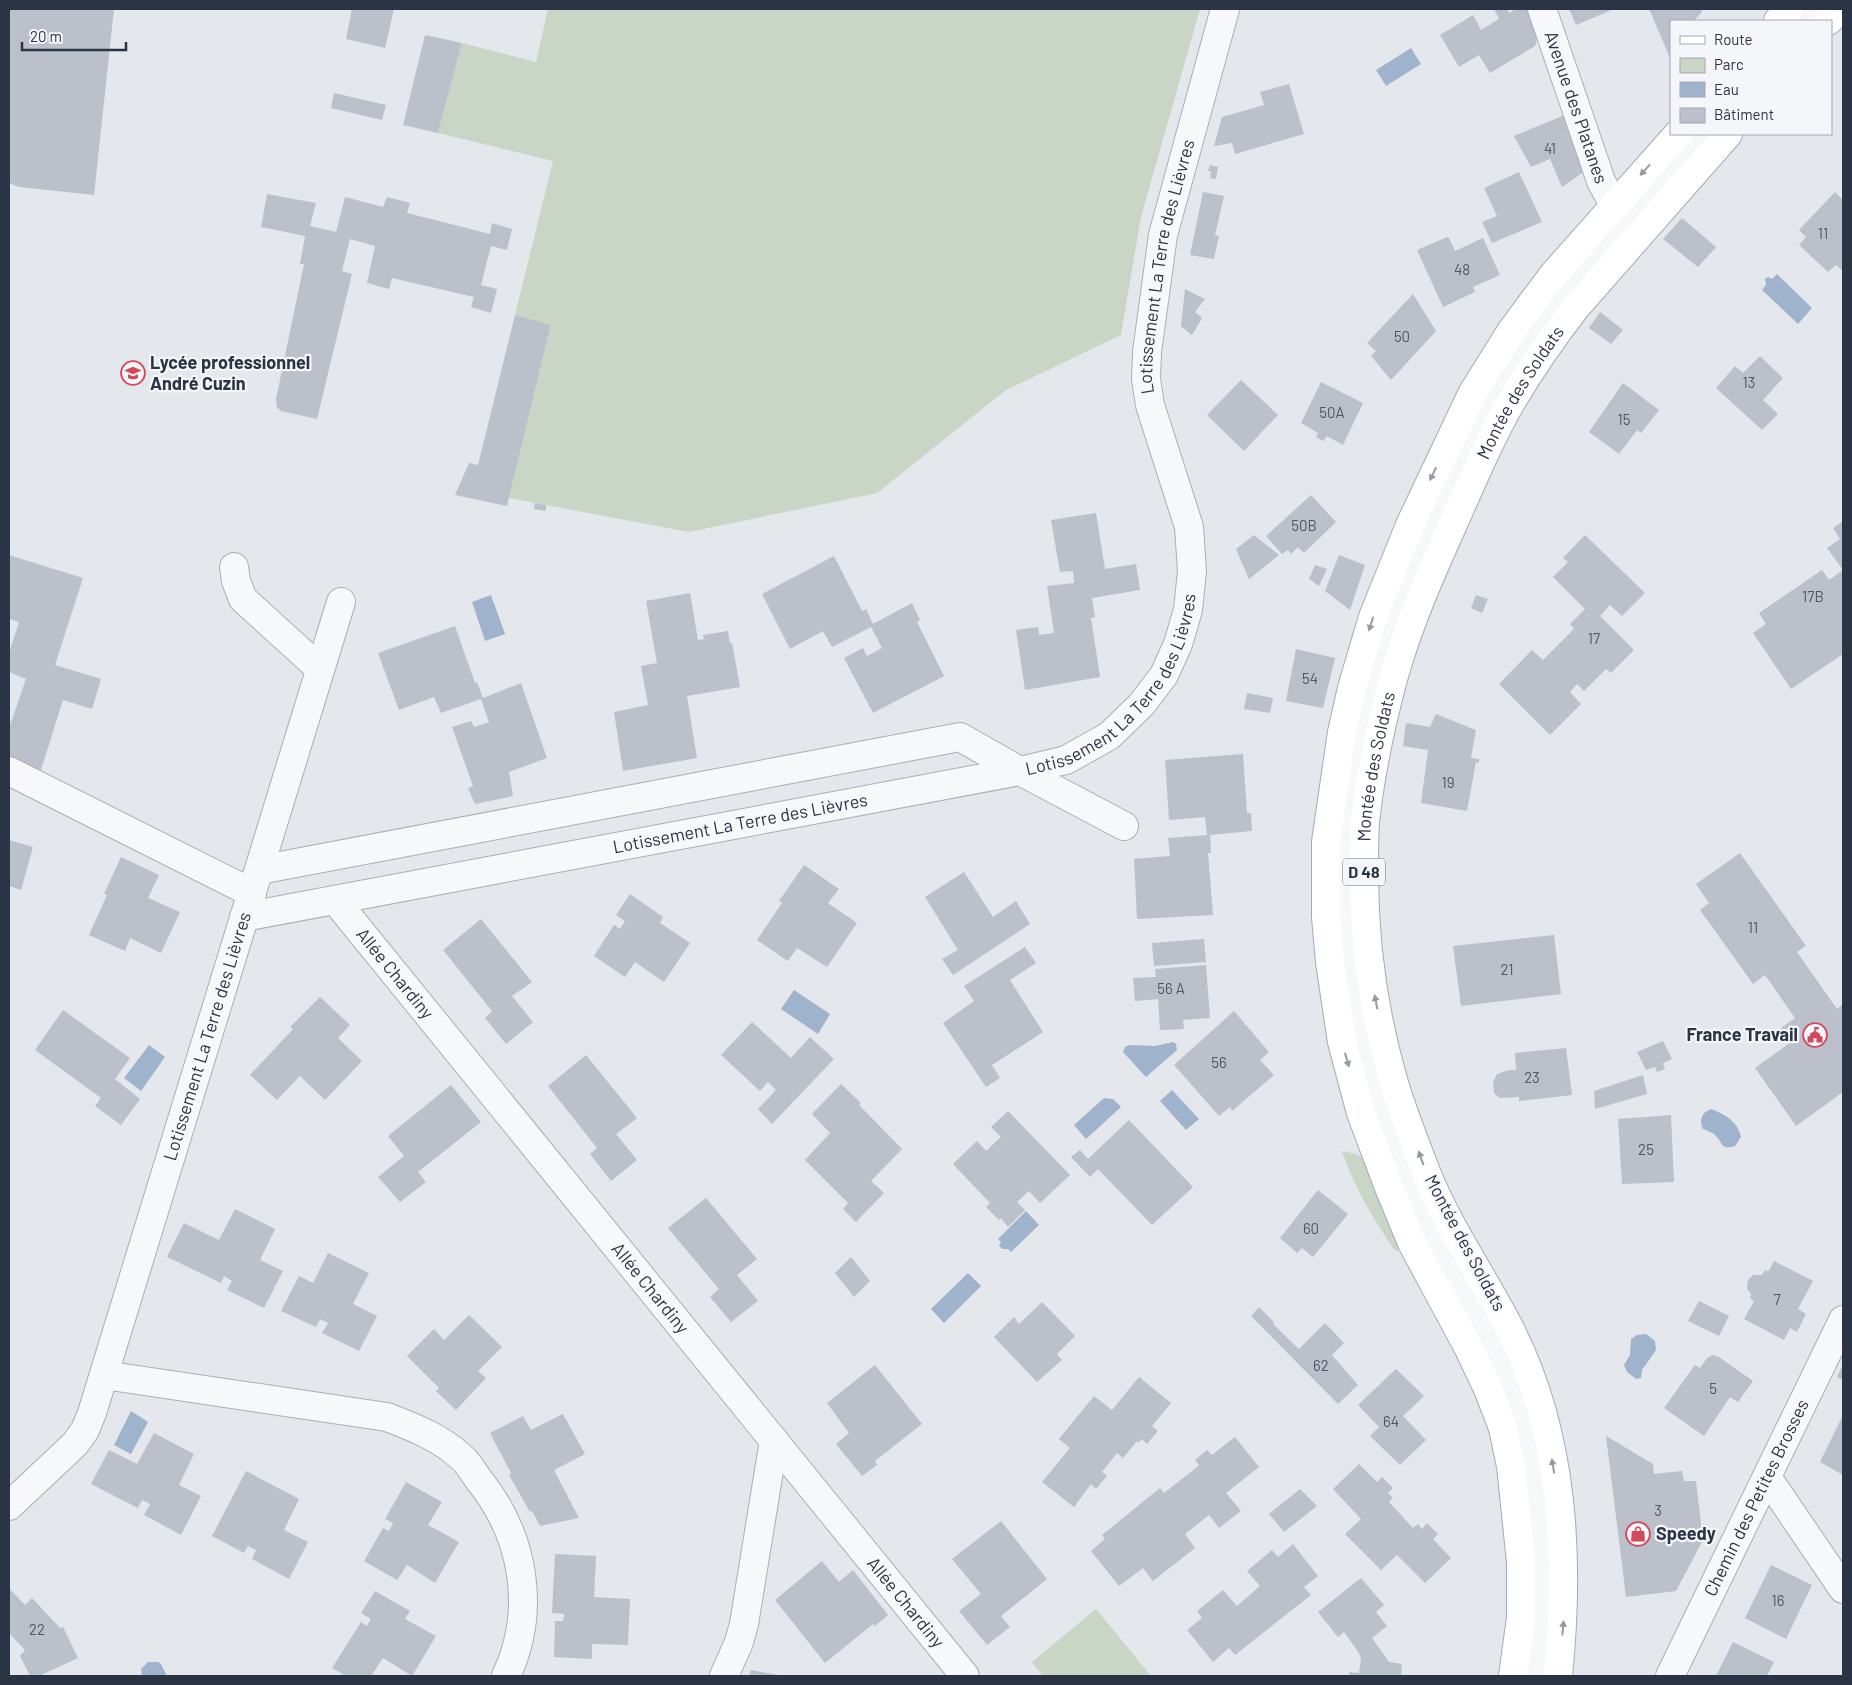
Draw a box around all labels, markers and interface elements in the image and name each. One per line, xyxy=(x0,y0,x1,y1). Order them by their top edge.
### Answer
scale bar xyxy=(22,20,126,52)
legend xyxy=(1670,20,1832,135)
text: 20 m xyxy=(30,27,62,45)
street label: Avenue des Platanes xyxy=(1540,28,1613,186)
text: Route xyxy=(1714,30,1753,48)
text: Parc xyxy=(1714,55,1744,73)
text: Eau xyxy=(1714,80,1739,98)
text: Bâtiment xyxy=(1714,105,1774,123)
street label: Lotissement La Terre des Lièvres xyxy=(1134,137,1199,396)
house number: 41 xyxy=(1544,139,1556,157)
one-way arrow xyxy=(1639,164,1651,176)
house number: 11 xyxy=(1818,224,1828,242)
house number: 48 xyxy=(1454,260,1470,278)
street label: Montée des Soldats xyxy=(1472,321,1568,462)
house number: 50 xyxy=(1394,327,1410,345)
place label: Lycée professionnel André Cuzin xyxy=(150,351,310,394)
school or university icon: Lycée professionnel André Cuzin xyxy=(120,360,146,386)
house number: 13 xyxy=(1743,373,1755,391)
house number: 50A xyxy=(1319,403,1345,421)
house number: 15 xyxy=(1618,410,1630,428)
one-way arrow xyxy=(1429,467,1437,481)
house number: 50B xyxy=(1291,516,1317,534)
house number: 17B xyxy=(1802,587,1824,605)
street label: Lotissement La Terre des Lièvres xyxy=(1023,592,1200,779)
one-way arrow xyxy=(1367,617,1375,632)
house number: 17 xyxy=(1588,629,1600,647)
house number: 54 xyxy=(1302,669,1318,687)
street label: Montée des Soldats xyxy=(1352,689,1399,842)
house number: 19 xyxy=(1441,773,1455,791)
street label: Lotissement La Terre des Lièvres xyxy=(611,788,869,857)
road number: D 48 xyxy=(1343,859,1385,886)
street label: Lotissement La Terre des Lièvres xyxy=(158,909,255,1163)
house number: 11 xyxy=(1748,918,1758,936)
street label: Allée Chardiny xyxy=(352,923,439,1023)
house number: 21 xyxy=(1500,960,1514,978)
house number: 56 A xyxy=(1157,979,1185,997)
one-way arrow xyxy=(1371,994,1379,1010)
public building icon: France Travail xyxy=(1802,1022,1828,1048)
place label: France Travail xyxy=(1686,1023,1798,1045)
one-way arrow xyxy=(1343,1052,1351,1067)
house number: 56 xyxy=(1211,1053,1227,1071)
house number: 23 xyxy=(1524,1068,1540,1086)
house number: 25 xyxy=(1638,1140,1654,1158)
one-way arrow xyxy=(1417,1150,1424,1165)
street label: Montée des Soldats xyxy=(1421,1170,1511,1315)
house number: 60 xyxy=(1303,1219,1319,1237)
street label: Allée Chardiny xyxy=(608,1238,694,1337)
house number: 7 xyxy=(1773,1290,1781,1308)
house number: 62 xyxy=(1313,1356,1329,1374)
house number: 5 xyxy=(1709,1379,1717,1397)
street label: Chemin des Petites Brosses xyxy=(1698,1395,1813,1600)
house number: 64 xyxy=(1383,1412,1399,1430)
one-way arrow xyxy=(1549,1458,1557,1474)
house number: 3 xyxy=(1654,1501,1662,1519)
shop icon: Speedy xyxy=(1625,1521,1651,1547)
place label: Speedy xyxy=(1656,1522,1716,1544)
street label: Allée Chardiny xyxy=(863,1552,950,1652)
house number: 16 xyxy=(1772,1591,1784,1609)
one-way arrow xyxy=(1559,1619,1567,1635)
house number: 22 xyxy=(29,1620,45,1638)

